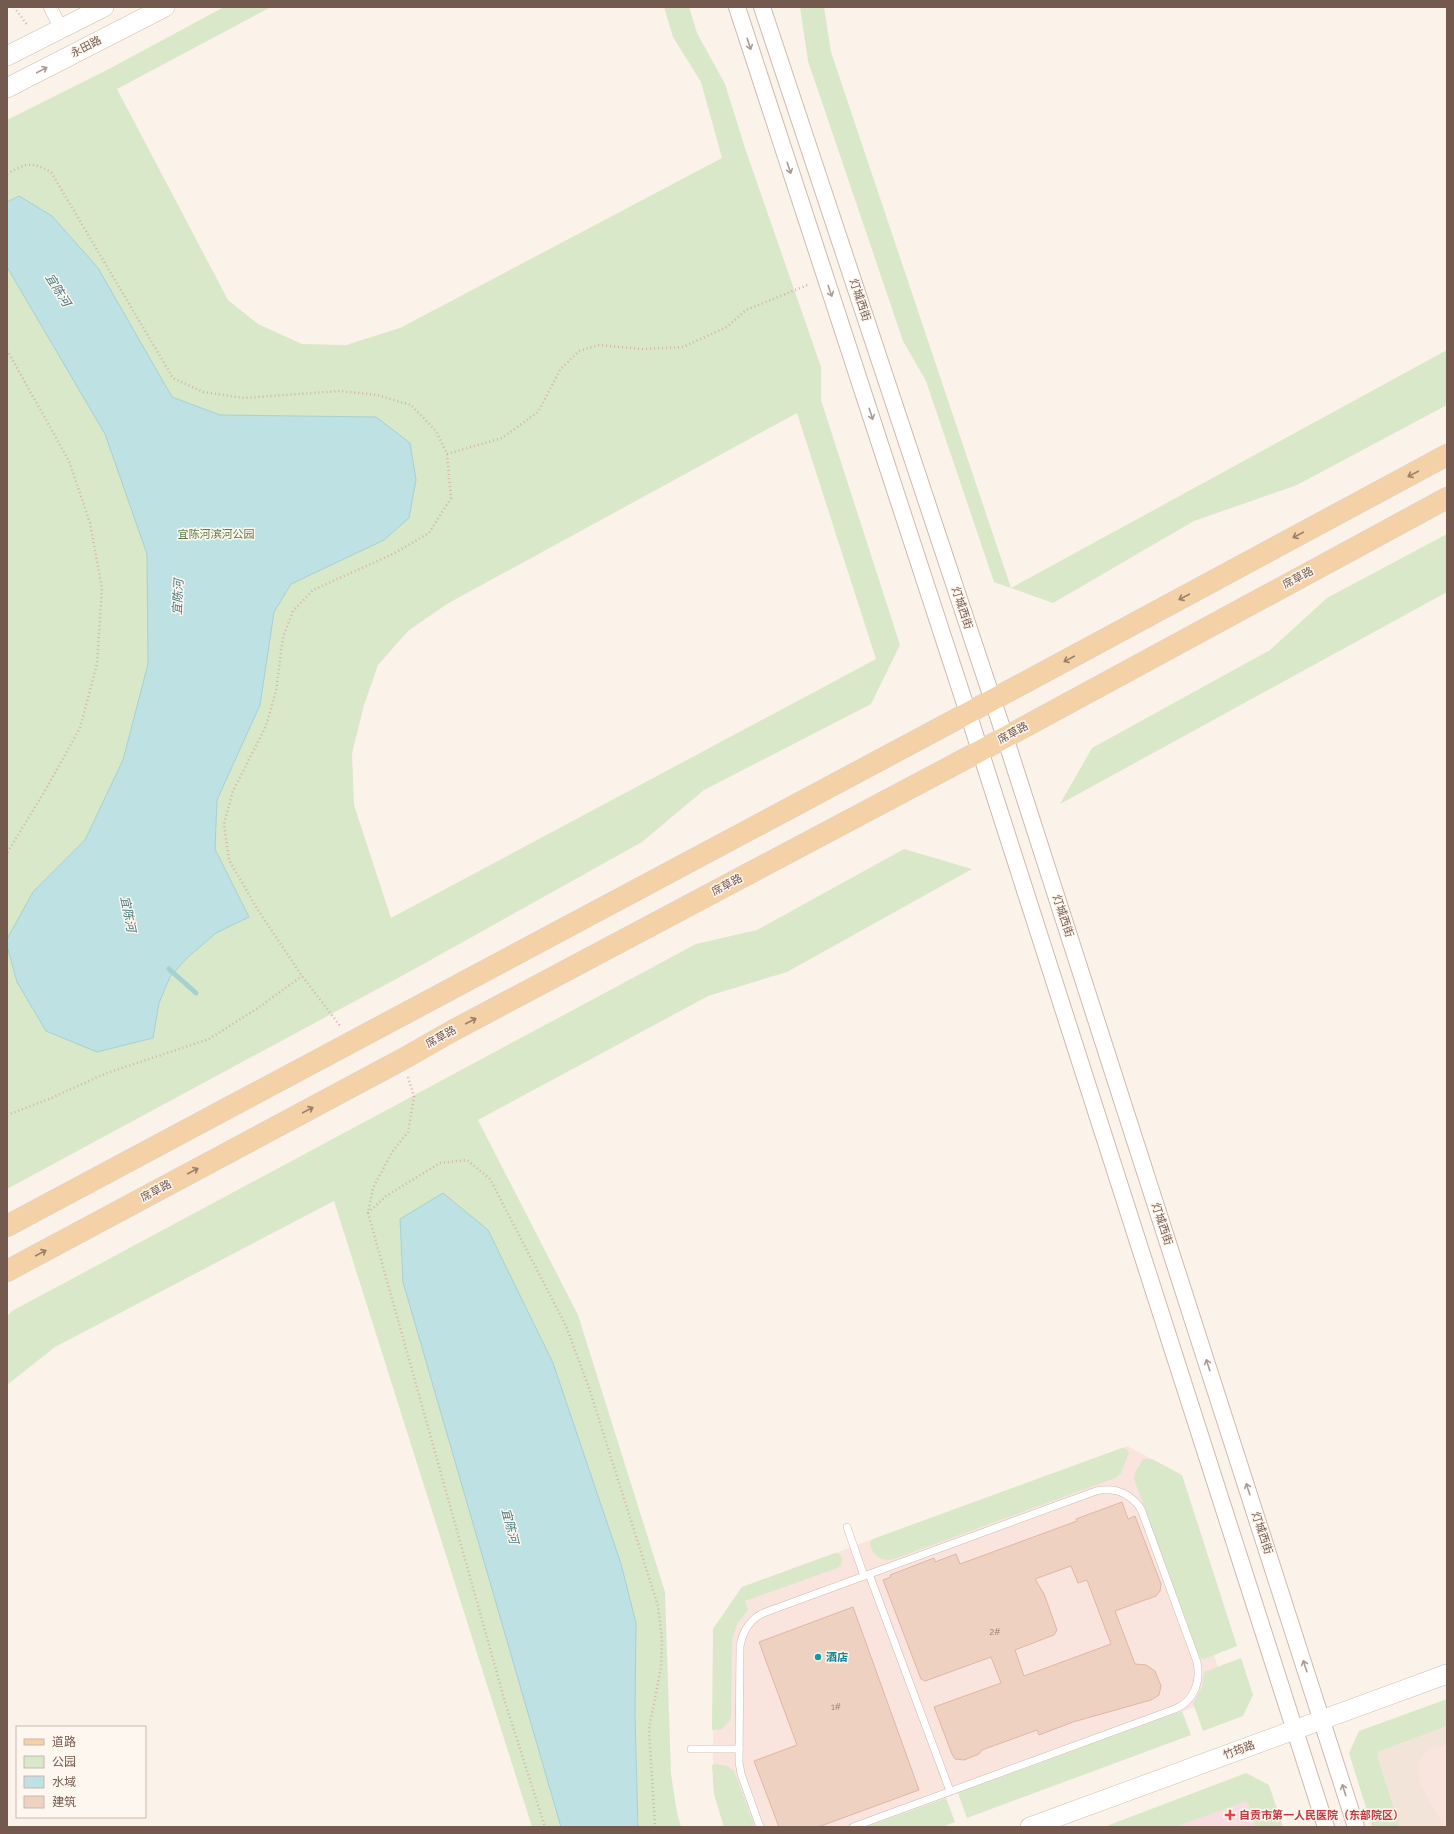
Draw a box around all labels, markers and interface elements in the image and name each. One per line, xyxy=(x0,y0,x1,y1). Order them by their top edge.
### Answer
street label: 永田路 xyxy=(68,34,104,60)
one-way arrow xyxy=(746,37,753,50)
one-way arrow xyxy=(35,66,47,73)
one-way arrow xyxy=(786,161,793,174)
water label: 宜陈河 xyxy=(43,271,75,311)
street label: 灯城西街 xyxy=(847,277,873,323)
one-way arrow xyxy=(826,285,834,297)
one-way arrow xyxy=(868,408,876,420)
one-way arrow xyxy=(1407,471,1419,478)
park label: 宜陈河滨河公园 xyxy=(178,528,255,541)
one-way arrow xyxy=(1292,532,1304,540)
street label: 席草路 xyxy=(1280,565,1316,591)
water label: 宜陈河 xyxy=(170,577,186,615)
street label: 灯城西街 xyxy=(949,585,975,631)
one-way arrow xyxy=(1178,594,1190,601)
one-way arrow xyxy=(1063,655,1075,663)
street label: 席草路 xyxy=(995,719,1031,747)
street label: 席草路 xyxy=(709,872,745,898)
street label: 灯城西街 xyxy=(1050,893,1076,939)
water label: 宜陈河 xyxy=(118,895,139,935)
one-way arrow xyxy=(465,1017,477,1024)
street label: 席草路 xyxy=(423,1023,459,1051)
one-way arrow xyxy=(302,1106,314,1113)
one-way arrow xyxy=(187,1167,199,1175)
street label: 席草路 xyxy=(138,1178,174,1204)
street label: 灯城西街 xyxy=(1149,1201,1175,1247)
one-way arrow xyxy=(35,1248,47,1256)
one-way arrow xyxy=(1204,1359,1211,1372)
one-way arrow xyxy=(1243,1483,1251,1495)
water label: 宜陈河 xyxy=(499,1507,522,1547)
street label: 灯城西街 xyxy=(1249,1510,1275,1556)
house number: 2# xyxy=(990,1627,1000,1637)
place label: 酒店 xyxy=(826,1651,848,1664)
marker: 酒店 xyxy=(813,1652,823,1662)
one-way arrow xyxy=(1300,1660,1308,1672)
house number: 1# xyxy=(831,1702,841,1712)
legend xyxy=(16,1726,146,1818)
text: 道路 xyxy=(52,1735,76,1749)
street label: 竹筠路 xyxy=(1221,1738,1257,1762)
text: 公园 xyxy=(52,1755,76,1769)
text: 水域 xyxy=(52,1775,76,1789)
one-way arrow xyxy=(1340,1784,1348,1796)
text: 建筑 xyxy=(52,1795,76,1809)
marker: 自贡市第一人民医院（东部院区） xyxy=(1224,1809,1236,1821)
place label: 自贡市第一人民医院（东部院区） xyxy=(1239,1809,1404,1822)

